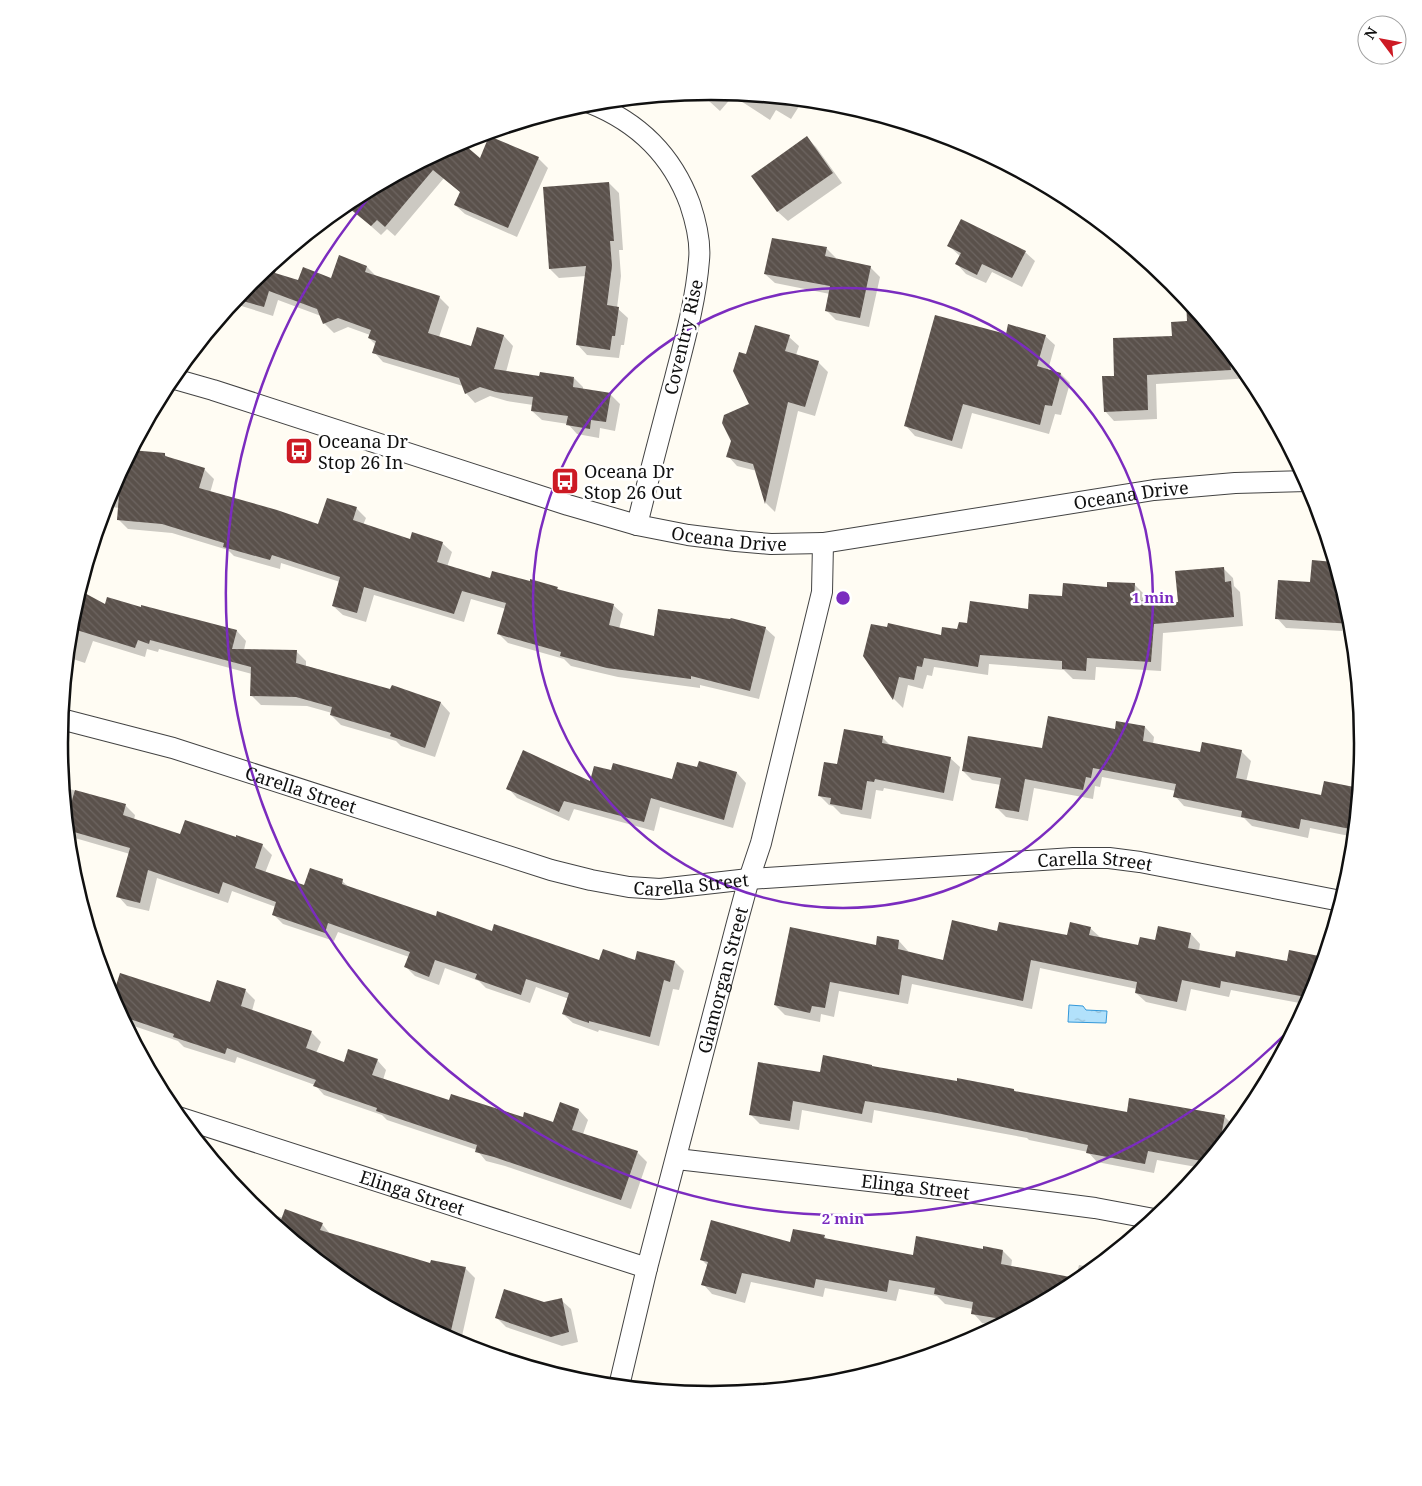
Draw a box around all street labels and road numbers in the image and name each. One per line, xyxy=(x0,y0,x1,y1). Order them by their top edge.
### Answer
street label: Coventry Rise xyxy=(658,277,708,397)
street label: Oceana Drive xyxy=(1072,475,1189,515)
street label: Oceana Drive xyxy=(669,520,787,556)
street label: Carella Street xyxy=(242,760,360,818)
street label: Carella Street xyxy=(1036,846,1155,876)
street label: Carella Street xyxy=(633,867,750,901)
street label: Glamorgan Street xyxy=(691,904,753,1056)
street label: Elinga Street xyxy=(357,1164,468,1221)
street label: Elinga Street xyxy=(860,1168,971,1205)

